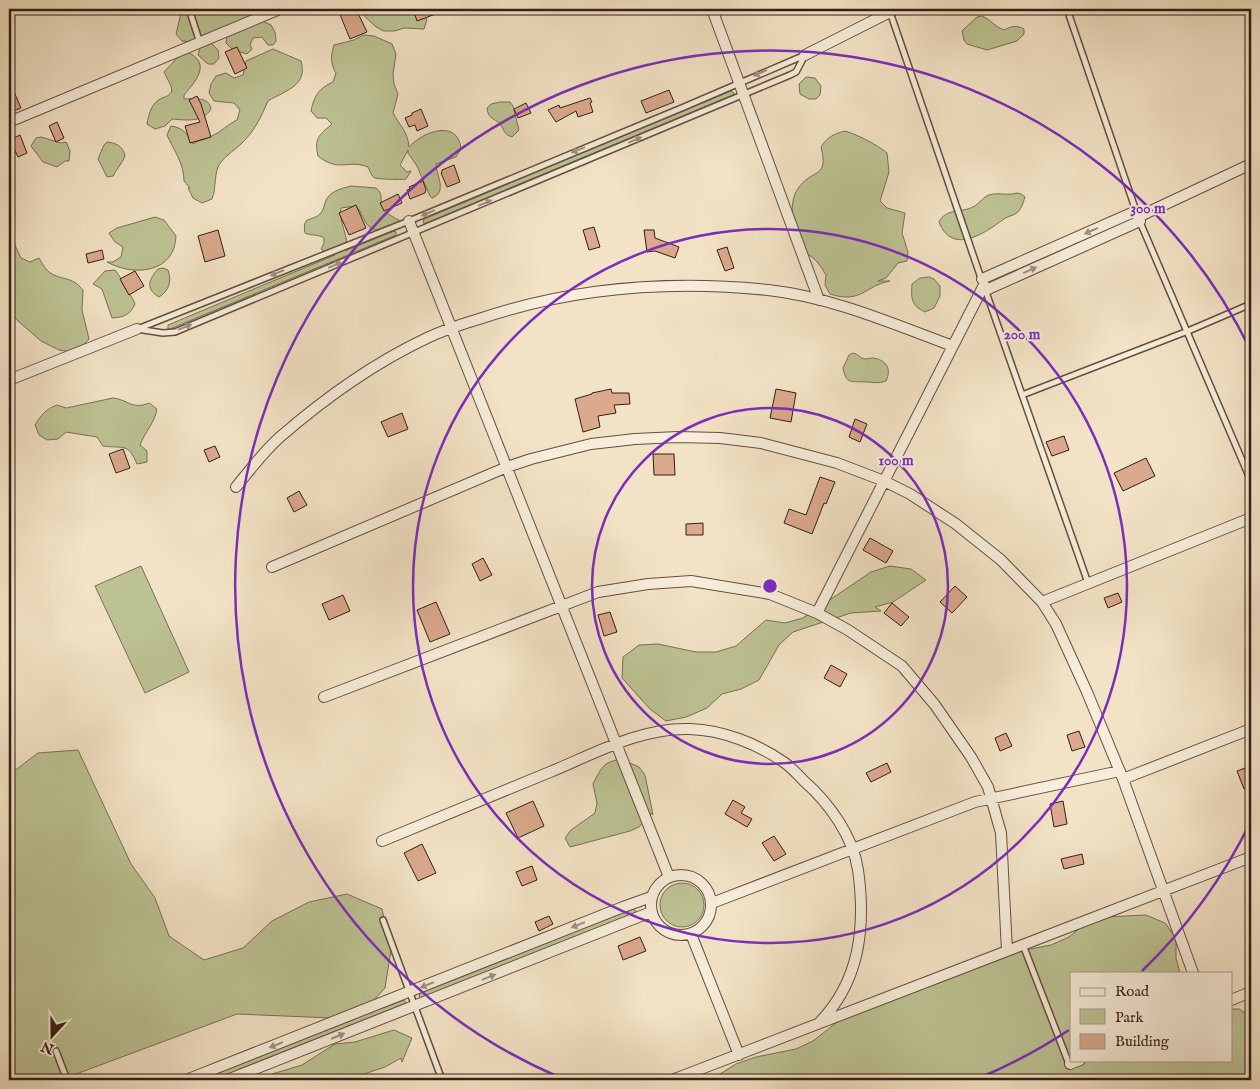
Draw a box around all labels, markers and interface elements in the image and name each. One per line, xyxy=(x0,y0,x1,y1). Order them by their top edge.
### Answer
one-way arrow xyxy=(753,70,767,78)
one-way arrow xyxy=(628,136,643,144)
one-way arrow xyxy=(570,146,585,154)
one-way arrow xyxy=(478,199,493,207)
text: 300 m xyxy=(1130,199,1166,218)
one-way arrow xyxy=(421,209,435,217)
one-way arrow xyxy=(1084,227,1098,235)
one-way arrow xyxy=(328,261,342,269)
one-way arrow xyxy=(1023,266,1037,274)
one-way arrow xyxy=(270,270,284,278)
one-way arrow xyxy=(178,323,192,331)
text: 200 m xyxy=(1004,325,1041,344)
text: 100 m xyxy=(878,451,914,470)
centre of rings xyxy=(761,577,779,595)
one-way arrow xyxy=(571,921,585,929)
one-way arrow xyxy=(482,972,496,980)
legend xyxy=(1070,972,1232,1062)
one-way arrow xyxy=(420,981,434,989)
text: Road xyxy=(1115,982,1150,1001)
text: Park xyxy=(1115,1008,1145,1027)
north arrow xyxy=(28,1012,78,1062)
one-way arrow xyxy=(331,1032,345,1040)
text: Building xyxy=(1115,1032,1170,1051)
text: N xyxy=(39,1037,58,1058)
one-way arrow xyxy=(269,1041,283,1049)

